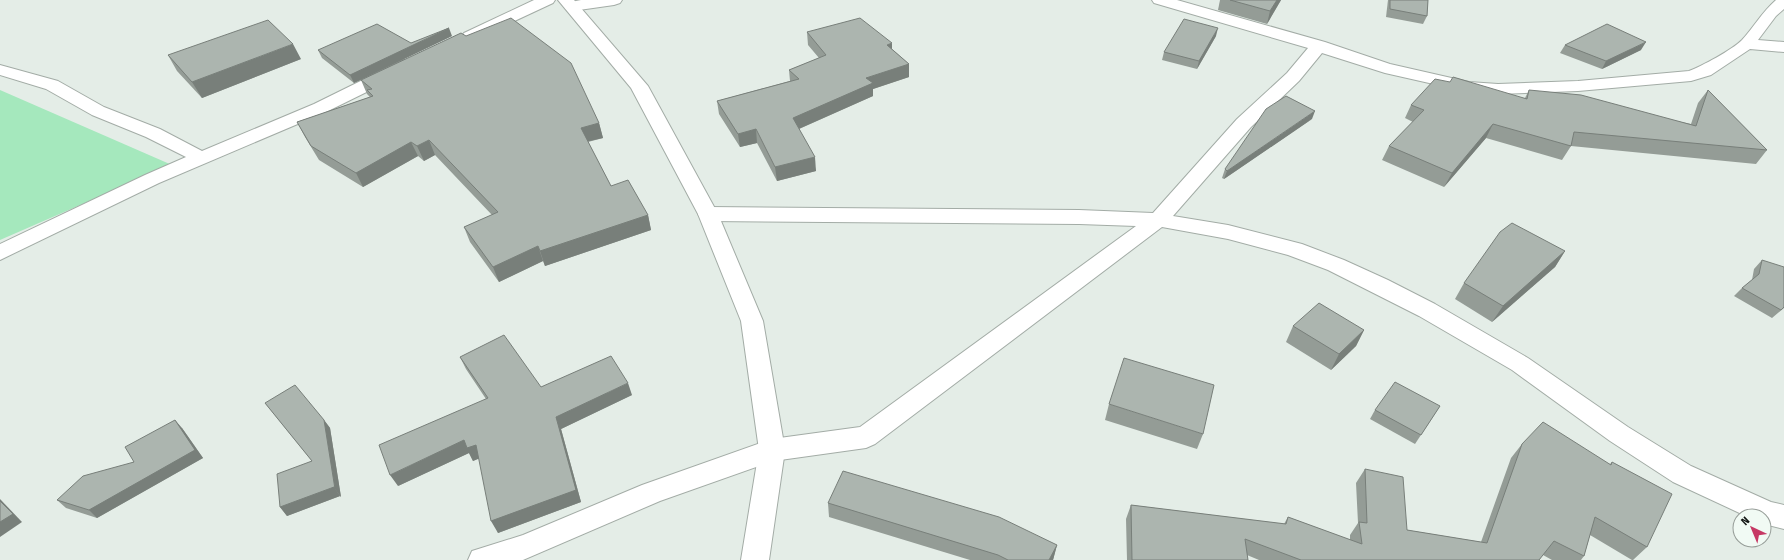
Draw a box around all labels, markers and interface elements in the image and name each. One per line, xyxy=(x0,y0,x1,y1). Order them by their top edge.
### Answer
north arrow xyxy=(1732,508,1772,548)
text: N xyxy=(1739,514,1752,528)

